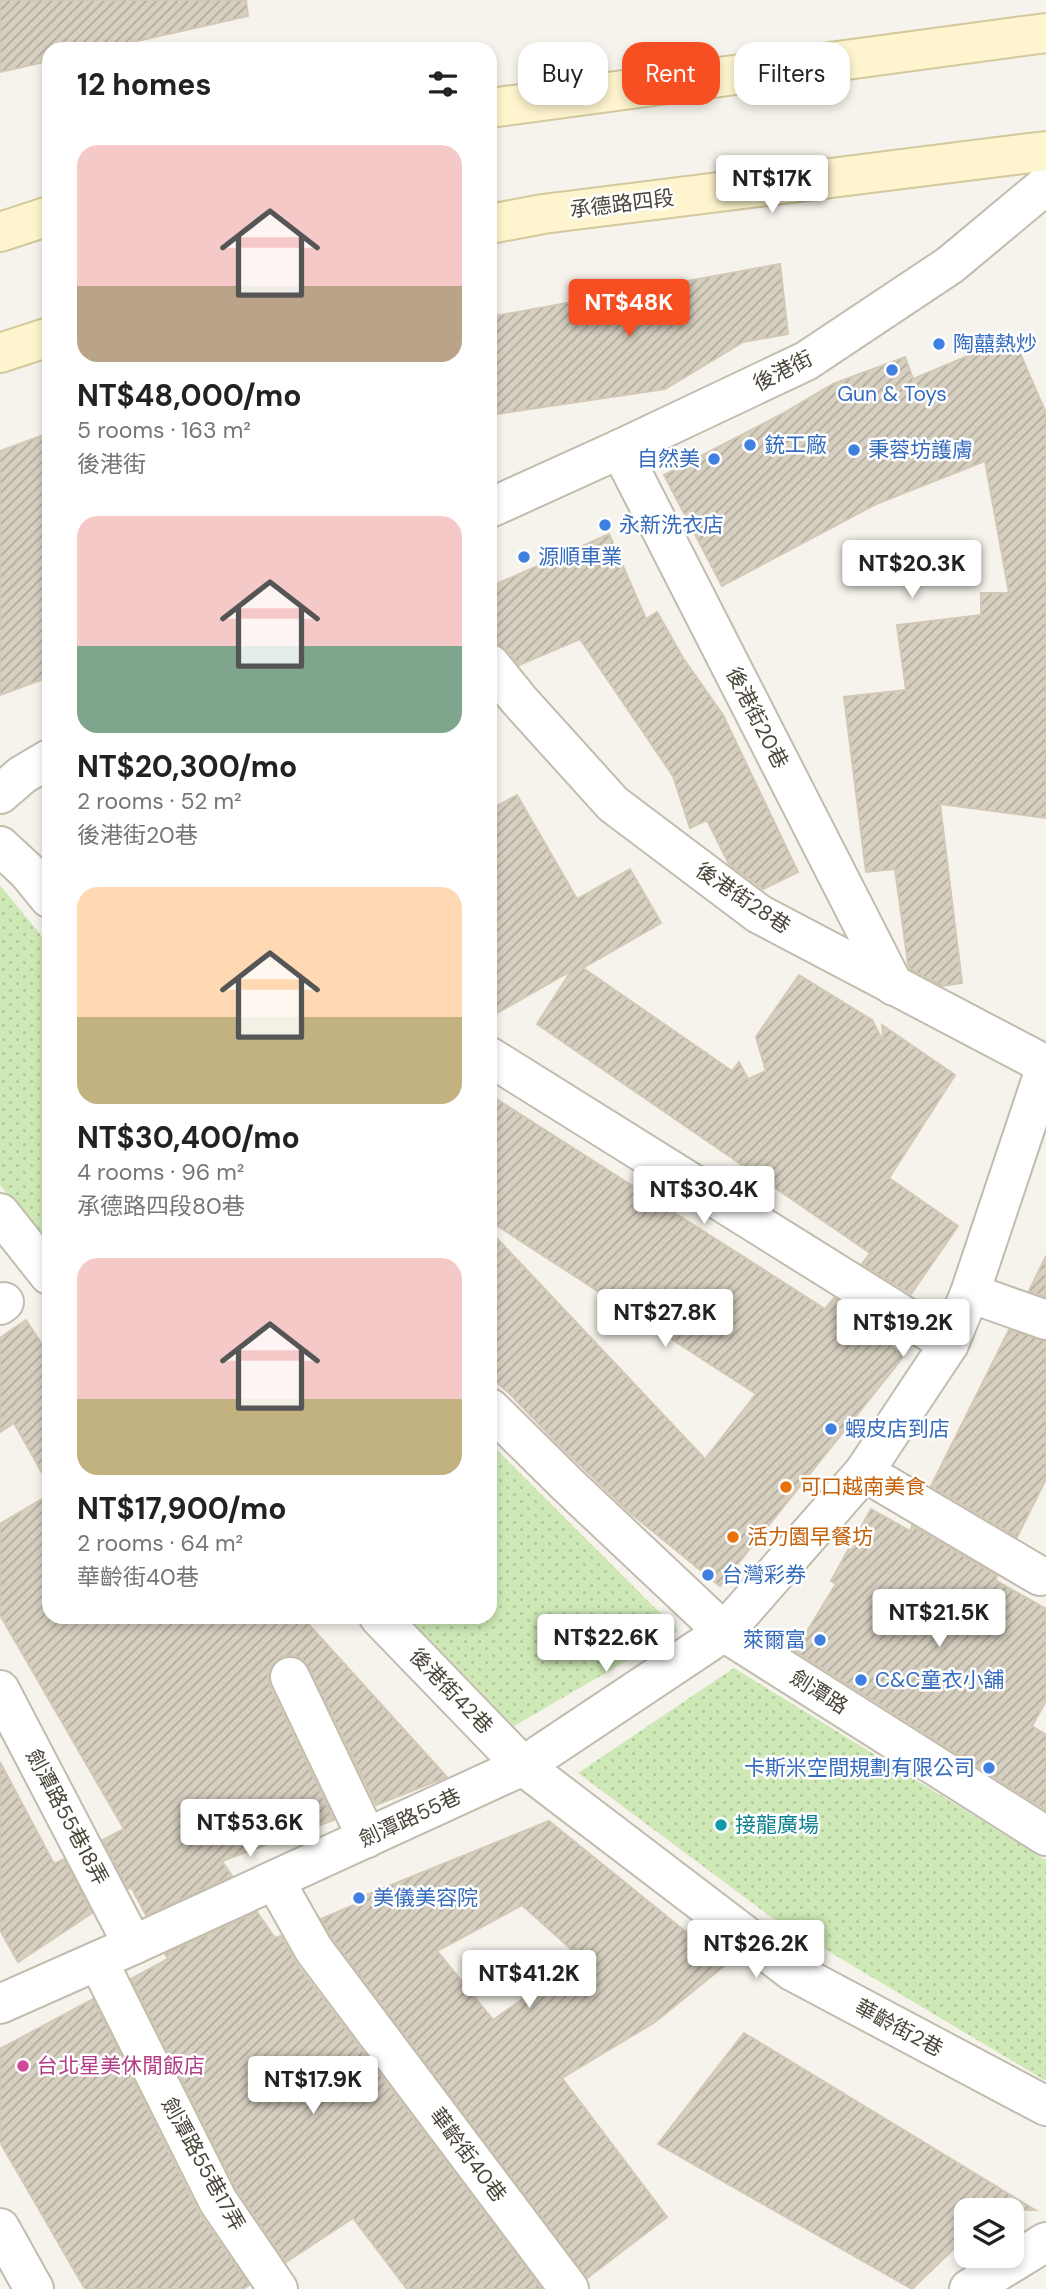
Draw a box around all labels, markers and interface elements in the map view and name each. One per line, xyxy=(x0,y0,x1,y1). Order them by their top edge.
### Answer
chip: Buy xyxy=(518,42,608,105)
chip: Rent xyxy=(622,42,720,105)
chip: Filters xyxy=(734,42,850,105)
text: 12 homes xyxy=(77,65,211,104)
icon: filters xyxy=(424,65,462,103)
pin: NT$17K xyxy=(715,156,829,215)
text: NT$17K xyxy=(732,163,812,193)
street label: 承德路四段 xyxy=(568,184,676,224)
icon: home xyxy=(207,190,333,316)
pin: NT$48K xyxy=(572,280,686,339)
text: NT$48K xyxy=(585,287,673,317)
place label: 陶囍熱炒 xyxy=(953,330,1037,358)
marker: 陶囍熱炒 xyxy=(931,336,947,352)
street label: 後港街 xyxy=(749,344,817,398)
marker: Gun & Toys xyxy=(884,362,900,378)
text: NT$48,000/mo xyxy=(77,376,301,415)
place label: Gun & Toys xyxy=(837,380,947,408)
text: 5 rooms · 163 m² xyxy=(77,415,251,445)
place label: 銃工廠 xyxy=(764,431,827,459)
place label: 秉蓉坊護膚 xyxy=(868,436,973,464)
marker: 銃工廠 xyxy=(742,437,758,453)
marker: 秉蓉坊護膚 xyxy=(846,442,862,458)
place label: 自然美 xyxy=(637,445,700,473)
text: 後港街 xyxy=(77,449,146,479)
marker: 自然美 xyxy=(706,451,722,467)
place label: 永新洗衣店 xyxy=(619,511,724,539)
marker: 永新洗衣店 xyxy=(597,517,613,533)
pin: NT$20.3K xyxy=(840,540,984,600)
place label: 源順車業 xyxy=(538,543,622,571)
text: NT$20.3K xyxy=(858,548,966,578)
marker: 源順車業 xyxy=(516,549,532,565)
icon: home xyxy=(207,561,333,687)
street label: 後港街20巷 xyxy=(719,663,795,773)
text: NT$20,300/mo xyxy=(77,747,297,786)
text: 2 rooms · 52 m² xyxy=(77,786,242,816)
text: 後港街20巷 xyxy=(77,820,198,850)
street label: 後港街28巷 xyxy=(690,856,796,940)
icon: home xyxy=(207,932,333,1058)
text: NT$30,400/mo xyxy=(77,1118,300,1157)
text: 4 rooms · 96 m² xyxy=(77,1157,244,1187)
pin: NT$30.4K xyxy=(632,1166,776,1226)
text: NT$30.4K xyxy=(649,1174,759,1204)
text: 承德路四段80巷 xyxy=(77,1191,245,1221)
pin: NT$27.8K xyxy=(593,1290,737,1349)
text: NT$27.8K xyxy=(613,1297,717,1327)
pin: NT$19.2K xyxy=(831,1300,975,1359)
icon: home xyxy=(207,1303,333,1429)
text: NT$19.2K xyxy=(853,1307,953,1337)
place label: 蝦皮店到店 xyxy=(845,1415,950,1443)
marker: 蝦皮店到店 xyxy=(823,1421,839,1437)
place label: 可口越南美食 xyxy=(800,1473,926,1501)
marker: 可口越南美食 xyxy=(778,1479,794,1495)
text: NT$17,900/mo xyxy=(77,1489,286,1528)
place label: 活力園早餐坊 xyxy=(747,1523,873,1551)
text: 2 rooms · 64 m² xyxy=(77,1528,243,1558)
marker: 活力園早餐坊 xyxy=(725,1529,741,1545)
place label: 台灣彩券 xyxy=(722,1561,806,1589)
text: 華齡街40巷 xyxy=(77,1562,199,1592)
marker: 台灣彩券 xyxy=(700,1567,716,1583)
pin: NT$21.5K xyxy=(867,1590,1011,1649)
text: NT$21.5K xyxy=(889,1597,990,1627)
pin: NT$22.6K xyxy=(534,1614,678,1674)
text: NT$22.6K xyxy=(553,1622,659,1652)
place label: 萊爾富 xyxy=(743,1626,806,1654)
marker: 萊爾富 xyxy=(812,1632,828,1648)
street label: 後港街42巷 xyxy=(403,1642,499,1740)
street label: 劍潭路 xyxy=(785,1663,853,1721)
place label: C&C童衣小舖 xyxy=(875,1666,1004,1694)
marker: C&C童衣小舖 xyxy=(853,1672,869,1688)
street label: 劍潭路55巷18弄 xyxy=(19,1744,115,1890)
place label: 卡斯米空間規劃有限公司 xyxy=(744,1754,975,1782)
marker: 卡斯米空間規劃有限公司 xyxy=(981,1760,997,1776)
street label: 劍潭路55巷 xyxy=(354,1782,466,1854)
pin: NT$53.6K xyxy=(178,1800,322,1859)
text: NT$53.6K xyxy=(196,1807,304,1837)
place label: 接龍廣場 xyxy=(735,1811,819,1839)
marker: 接龍廣場 xyxy=(713,1817,729,1833)
place label: 美儀美容院 xyxy=(373,1884,478,1912)
marker: 美儀美容院 xyxy=(351,1890,367,1906)
pin: NT$26.2K xyxy=(684,1920,828,1980)
text: NT$26.2K xyxy=(703,1928,809,1958)
pin: NT$41.2K xyxy=(457,1951,601,2010)
text: NT$41.2K xyxy=(478,1958,580,1988)
street label: 華齡街2巷 xyxy=(850,1993,948,2063)
place label: 台北星美休閒飯店 xyxy=(37,2052,205,2080)
pin: NT$17.9K xyxy=(241,2056,385,2116)
marker: 台北星美休閒飯店 xyxy=(15,2058,31,2074)
text: NT$17.9K xyxy=(264,2064,362,2094)
street label: 劍潭路55巷17弄 xyxy=(155,2092,251,2236)
street label: 華齡街40巷 xyxy=(423,2102,513,2208)
map controls xyxy=(954,2198,1024,2268)
button: layers xyxy=(954,2198,1024,2268)

